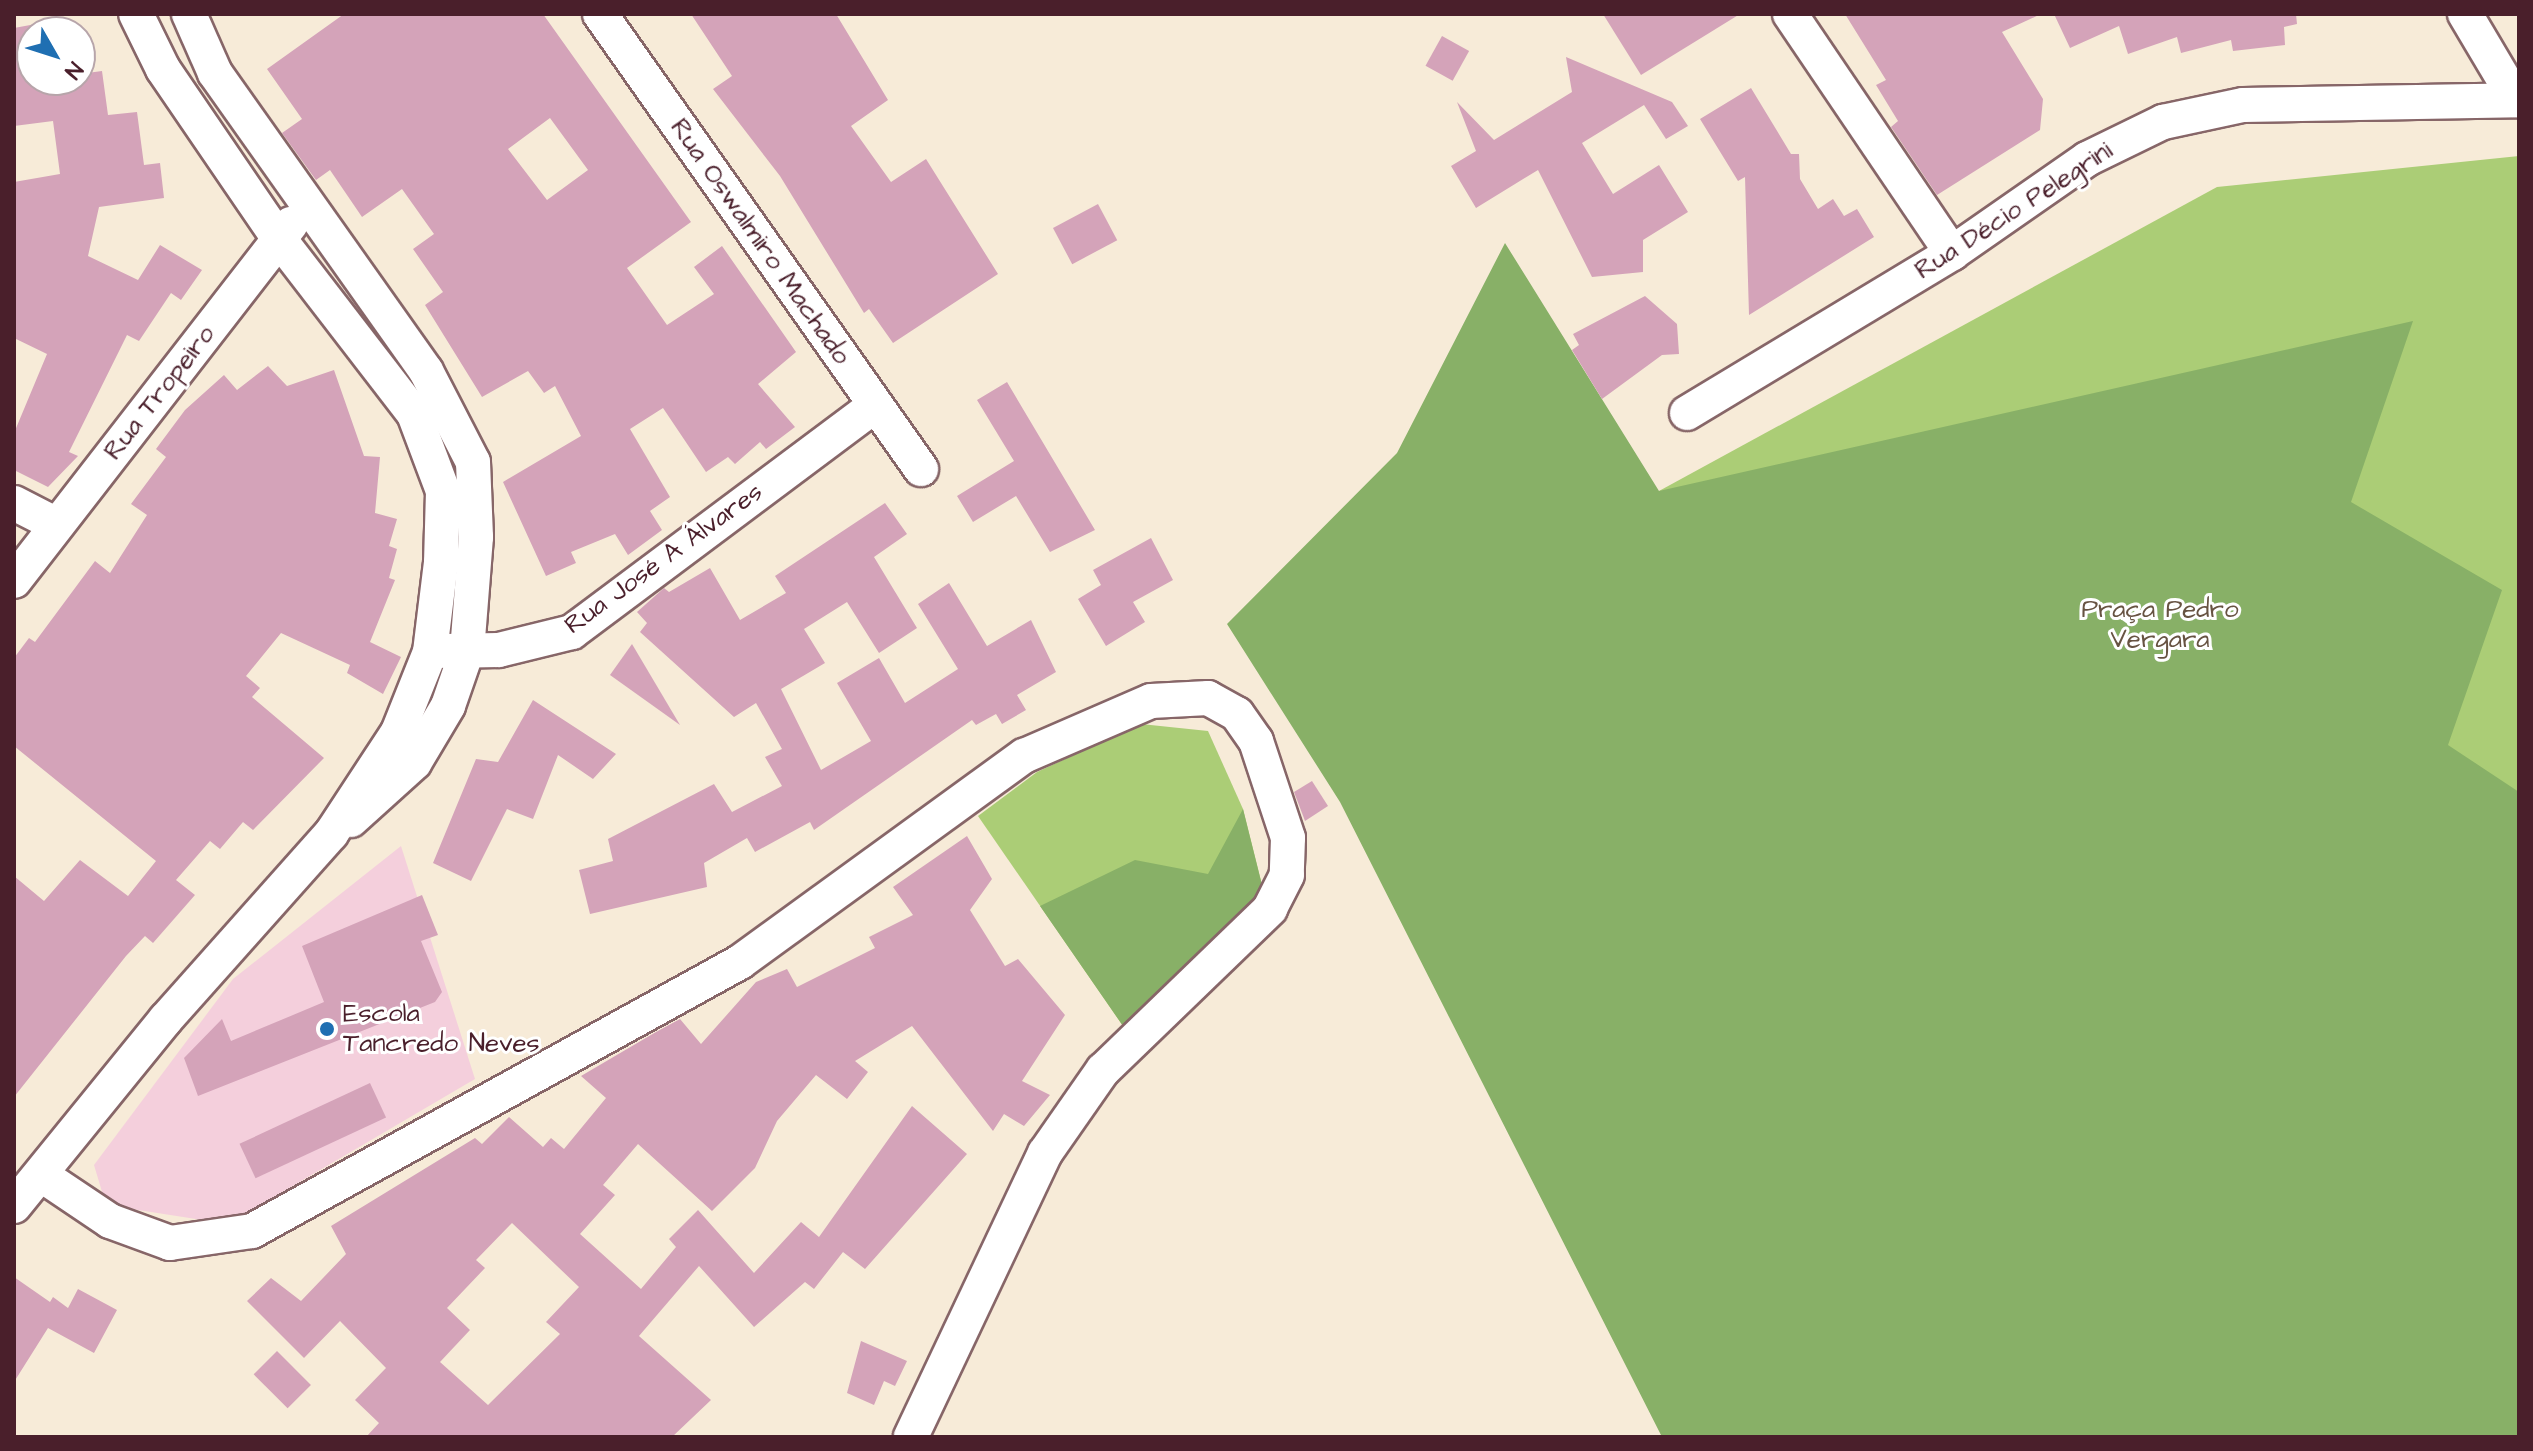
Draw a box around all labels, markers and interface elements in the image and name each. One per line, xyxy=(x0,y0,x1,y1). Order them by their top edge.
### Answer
north arrow xyxy=(16,16,96,96)
text: N xyxy=(57,55,90,85)
street label: Rua Oswalmiro Machado xyxy=(663,113,857,371)
street label: Rua Décio Pelegrini xyxy=(1909,136,2119,286)
street label: Rua Tropeiro xyxy=(98,320,222,466)
street label: Rua José A Álvares xyxy=(559,477,769,641)
park label: Praça Pedro Vergara xyxy=(2081,594,2239,656)
place label: Escola Tancredo Neves xyxy=(343,998,540,1060)
marker: Escola Tancredo Neves xyxy=(318,1020,336,1038)

